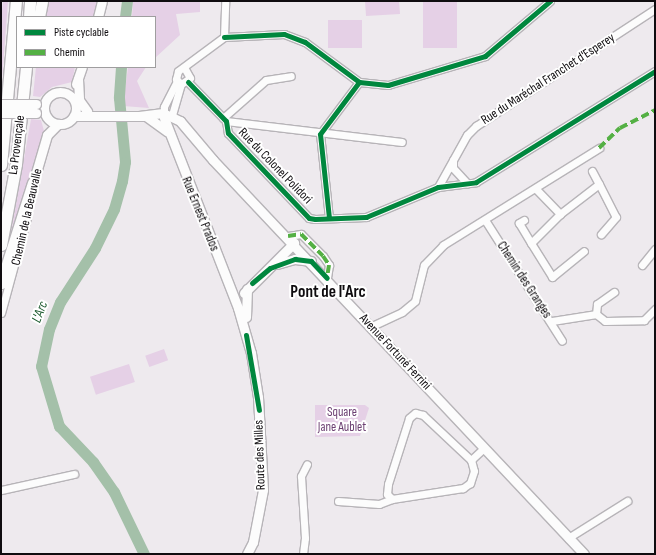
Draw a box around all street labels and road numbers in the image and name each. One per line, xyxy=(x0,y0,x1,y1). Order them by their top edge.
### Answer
street label: Rue du Maréchal Franchet d'Esperey xyxy=(478,30,618,128)
street label: La Provençale xyxy=(6,114,28,176)
street label: Rue du Colonel Polidori xyxy=(235,125,315,207)
street label: Chemin de la Beauvalle xyxy=(8,167,46,267)
street label: Rue Ernest Prados xyxy=(178,175,222,253)
street label: Chemin des Granges xyxy=(493,239,555,321)
street label: Avenue Fortuné Ferrini xyxy=(356,311,434,393)
street label: Route des Milles xyxy=(251,420,269,490)

